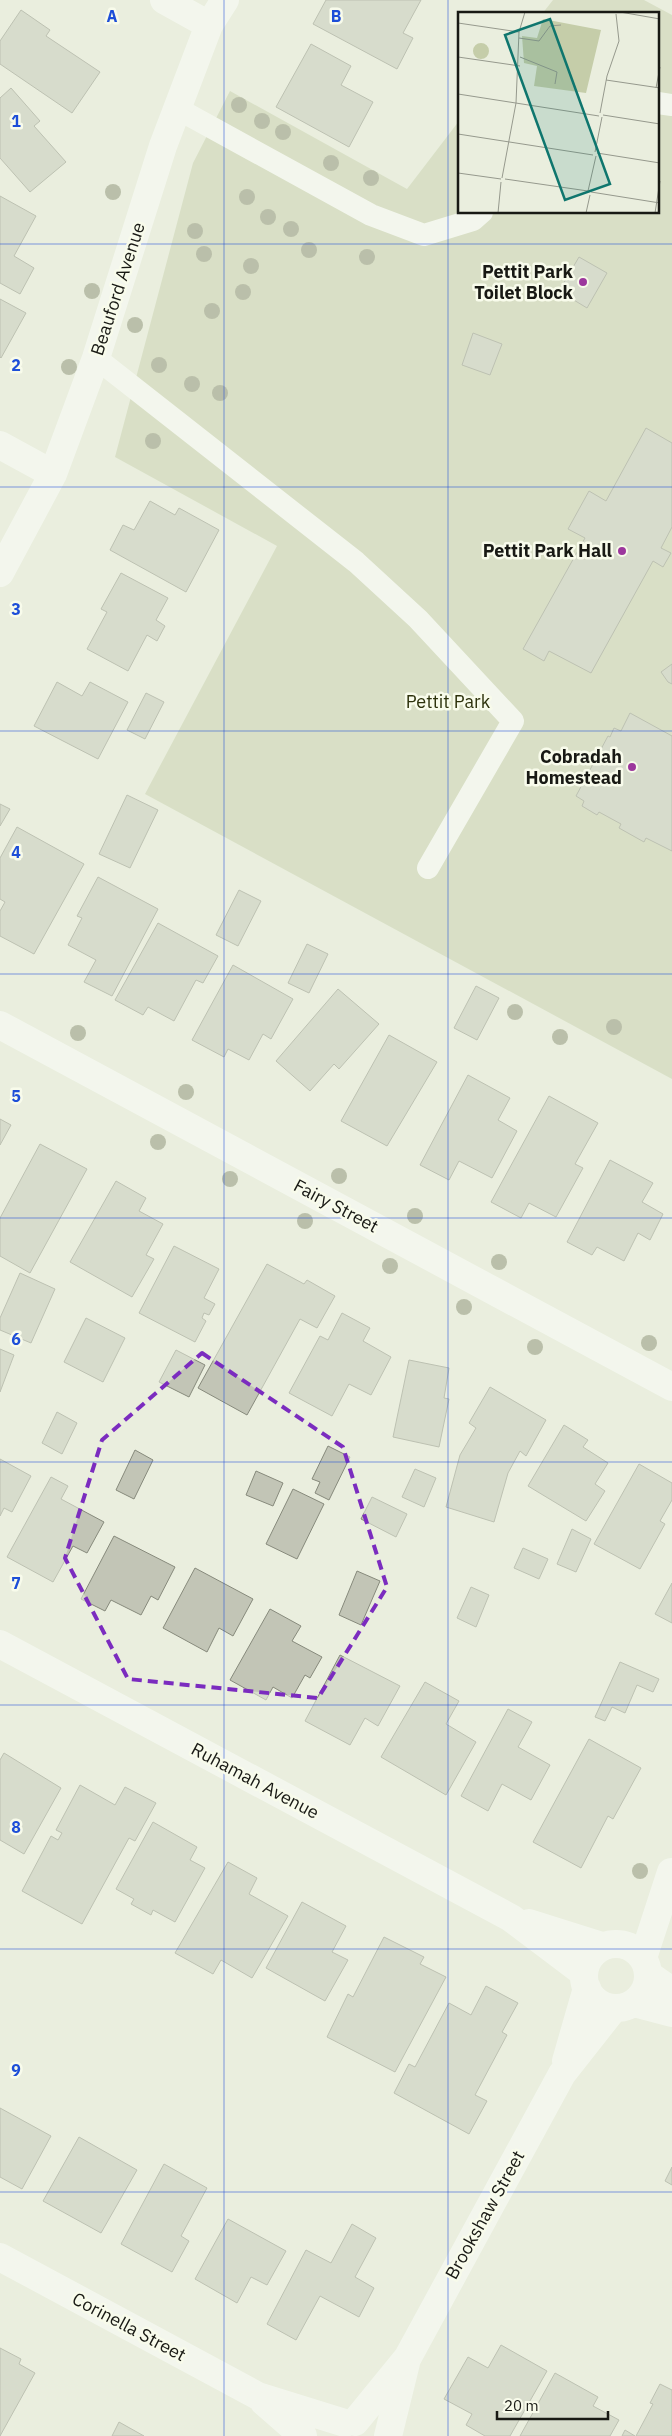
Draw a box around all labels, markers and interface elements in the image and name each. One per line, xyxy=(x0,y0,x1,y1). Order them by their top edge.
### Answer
text: A xyxy=(107,6,118,26)
text: B xyxy=(331,6,342,26)
inset map xyxy=(458,12,660,214)
text: 1 xyxy=(11,111,21,131)
street label: Beauford Avenue xyxy=(85,219,150,358)
place label: Pettit Park Toilet Block xyxy=(474,260,574,304)
marker: Pettit Park Toilet Block xyxy=(577,276,589,288)
text: 2 xyxy=(11,355,21,375)
place label: Pettit Park Hall xyxy=(483,539,613,562)
marker: Pettit Park Hall xyxy=(616,545,628,557)
text: 3 xyxy=(11,599,21,619)
park label: Pettit Park xyxy=(406,690,491,713)
place label: Cobradah Homestead xyxy=(526,745,622,789)
marker: Cobradah Homestead xyxy=(626,761,638,773)
text: 4 xyxy=(11,842,21,862)
text: 5 xyxy=(11,1086,21,1106)
street label: Fairy Street xyxy=(290,1174,383,1238)
text: 6 xyxy=(11,1329,21,1349)
text: 7 xyxy=(11,1573,21,1593)
street label: Ruhamah Avenue xyxy=(187,1737,323,1824)
text: 8 xyxy=(11,1817,21,1837)
text: 9 xyxy=(11,2060,21,2080)
street label: Brookshaw Street xyxy=(440,2146,529,2283)
street label: Corinella Street xyxy=(68,2287,190,2366)
scale bar xyxy=(497,2388,608,2420)
text: 20 m xyxy=(504,2396,539,2415)

